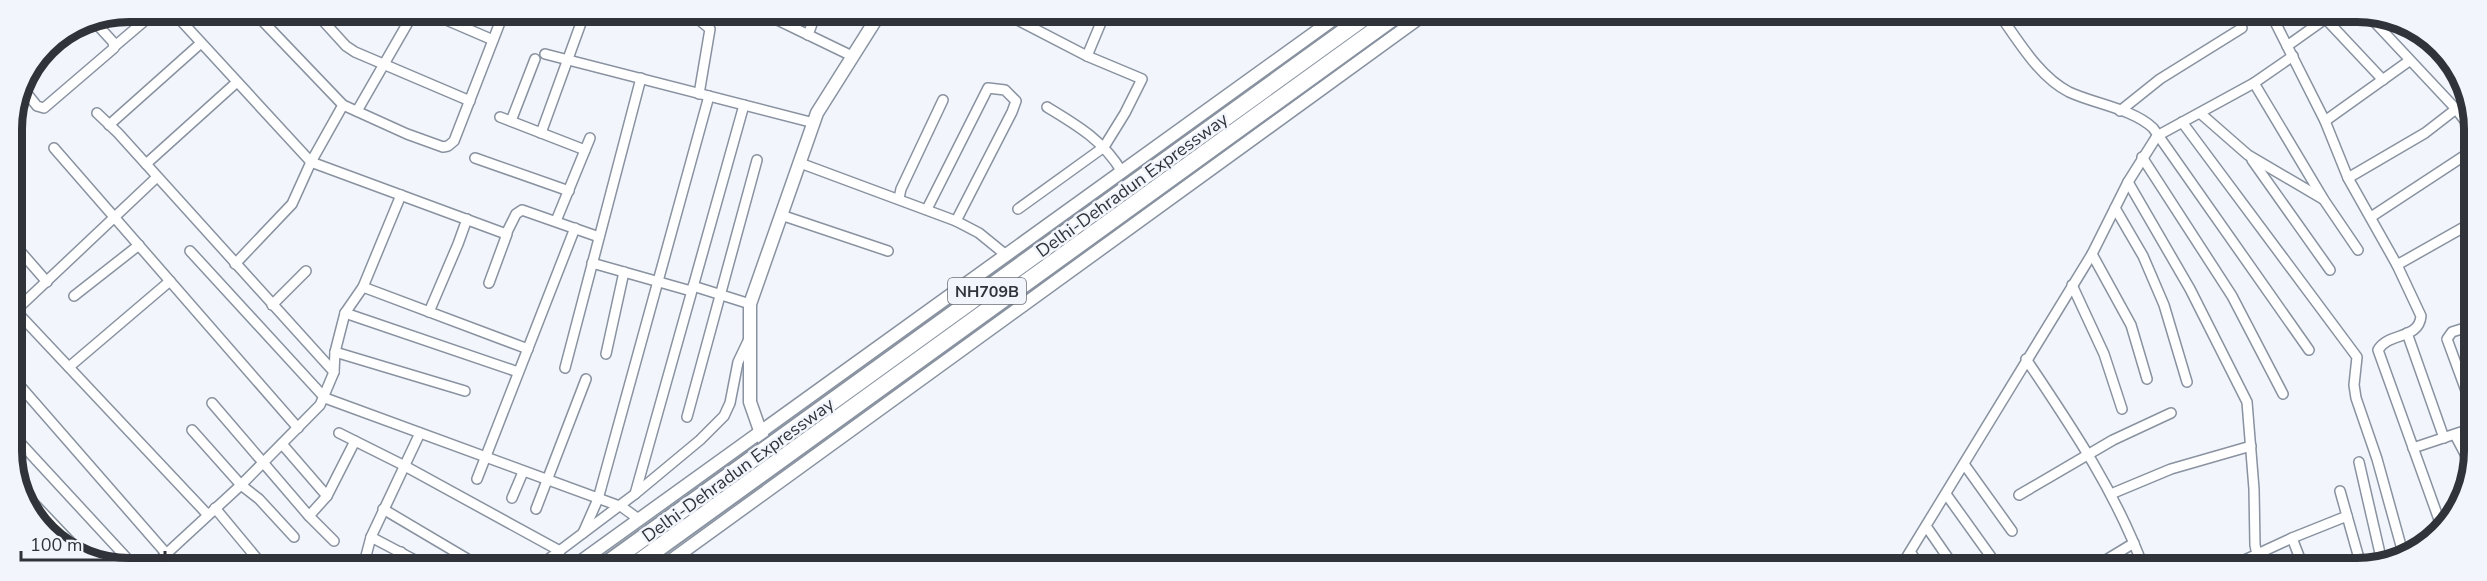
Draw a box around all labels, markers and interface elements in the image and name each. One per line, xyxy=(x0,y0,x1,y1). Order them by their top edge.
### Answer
street label: Delhi-Dehradun Expressway xyxy=(1031,107,1233,263)
road number: NH709B xyxy=(948,278,1026,304)
street label: Delhi-Dehradun Expressway xyxy=(637,392,839,548)
scale bar xyxy=(21,524,165,562)
text: 100 m xyxy=(30,533,82,557)

